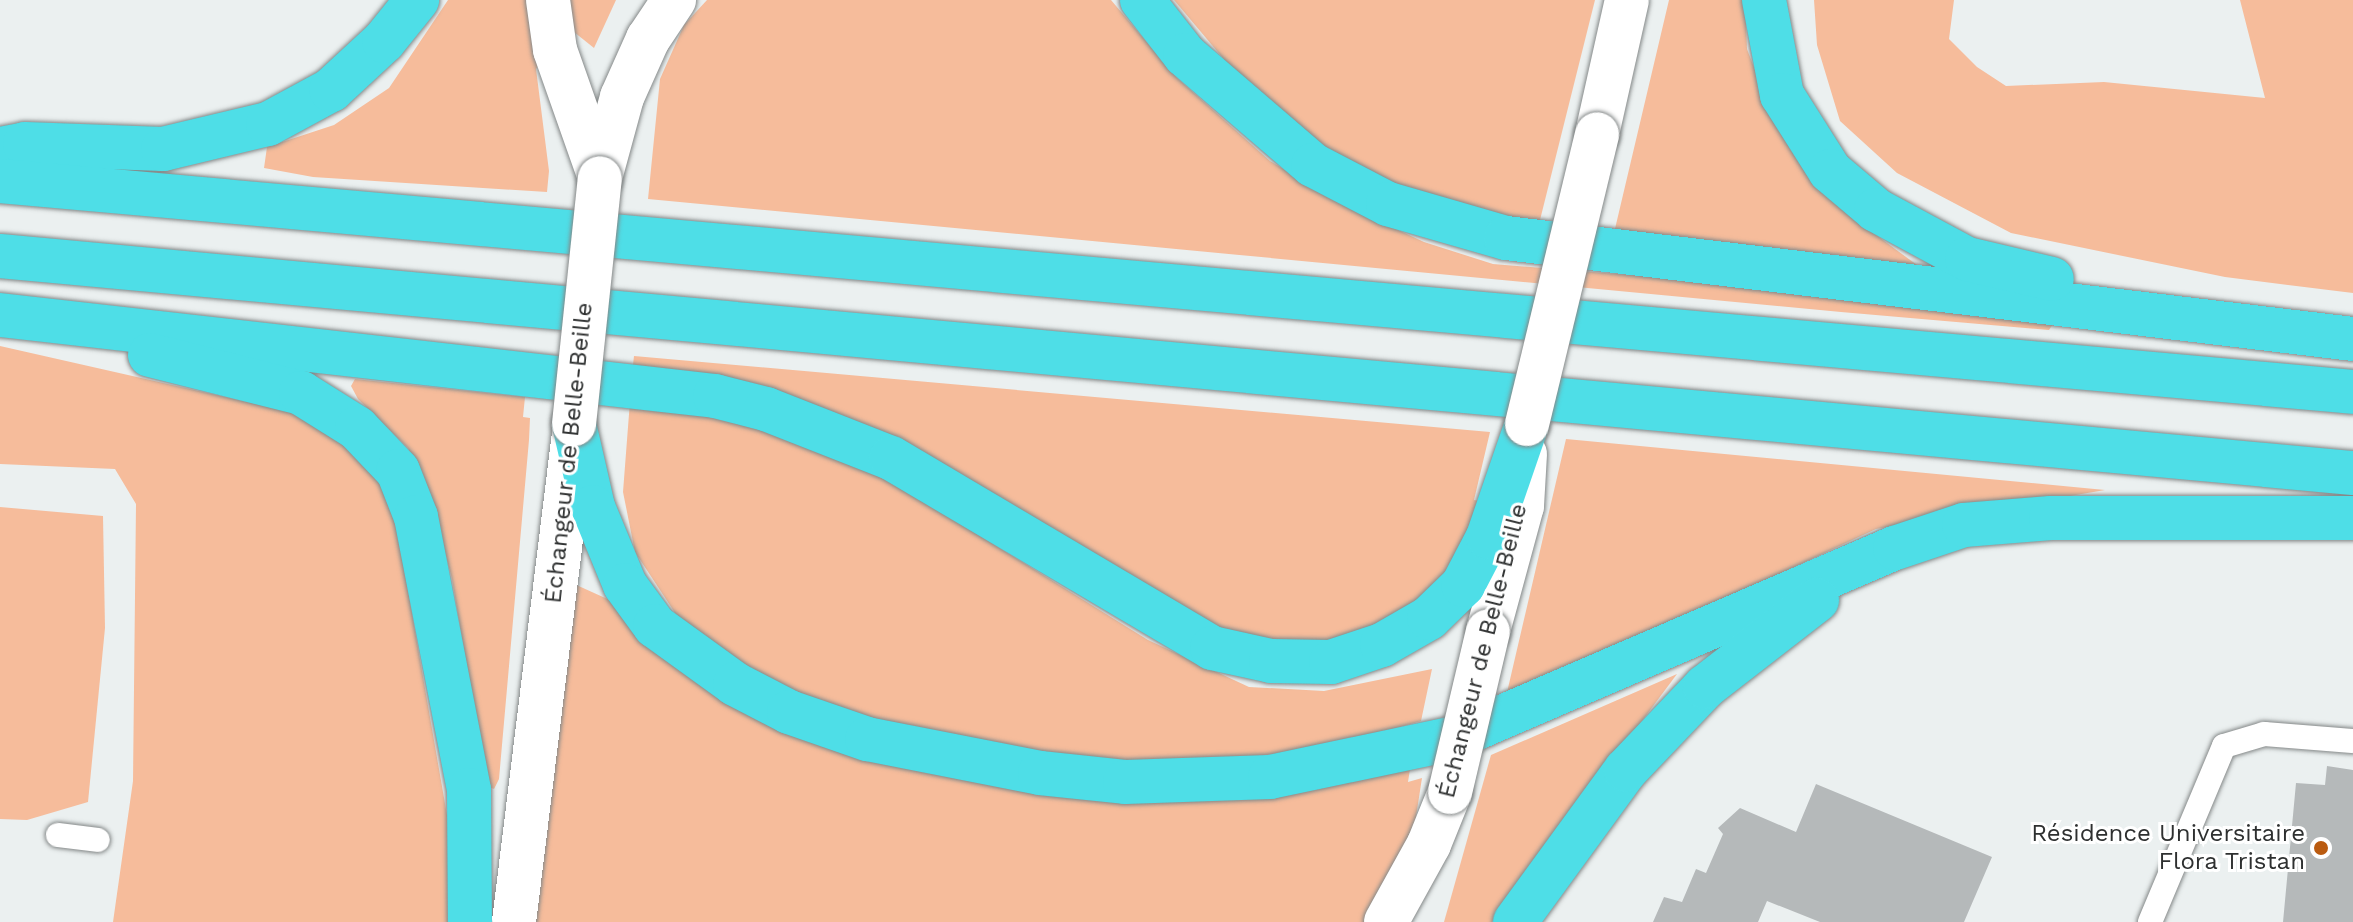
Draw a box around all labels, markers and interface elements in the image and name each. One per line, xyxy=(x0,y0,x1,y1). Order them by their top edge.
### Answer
street label: Échangeur de Belle-Beille xyxy=(539,301,599,605)
street label: Échangeur de Belle-Beille xyxy=(1432,501,1534,801)
place label: Résidence Universitaire Flora Tristan xyxy=(2031,820,2305,876)
marker: Résidence Universitaire Flora Tristan xyxy=(2312,839,2330,857)

